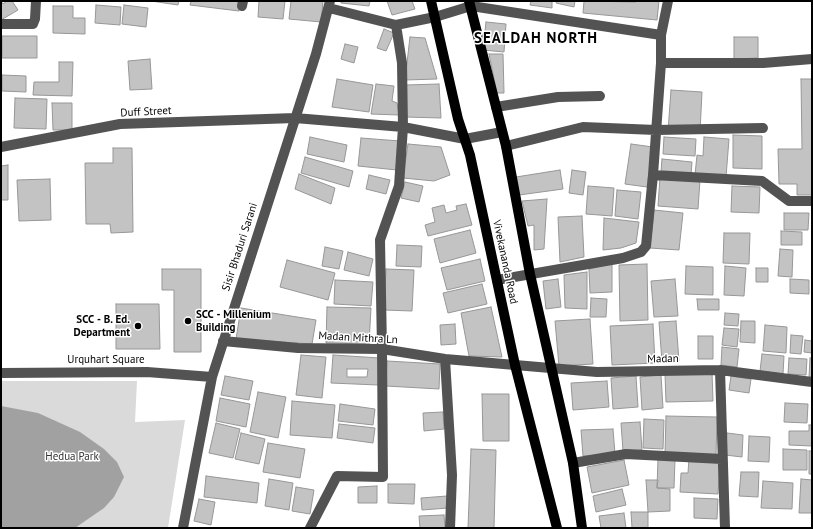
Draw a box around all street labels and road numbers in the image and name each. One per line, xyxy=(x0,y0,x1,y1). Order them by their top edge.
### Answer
street label: Duff Street xyxy=(120,104,172,120)
street label: Sisir Bhaduri Sarani xyxy=(220,201,260,293)
street label: Vivekananda Road xyxy=(490,219,520,305)
street label: Madan Mithra Ln xyxy=(318,329,398,347)
street label: Madan xyxy=(647,352,679,366)
street label: Urquhart Square xyxy=(67,353,145,367)

